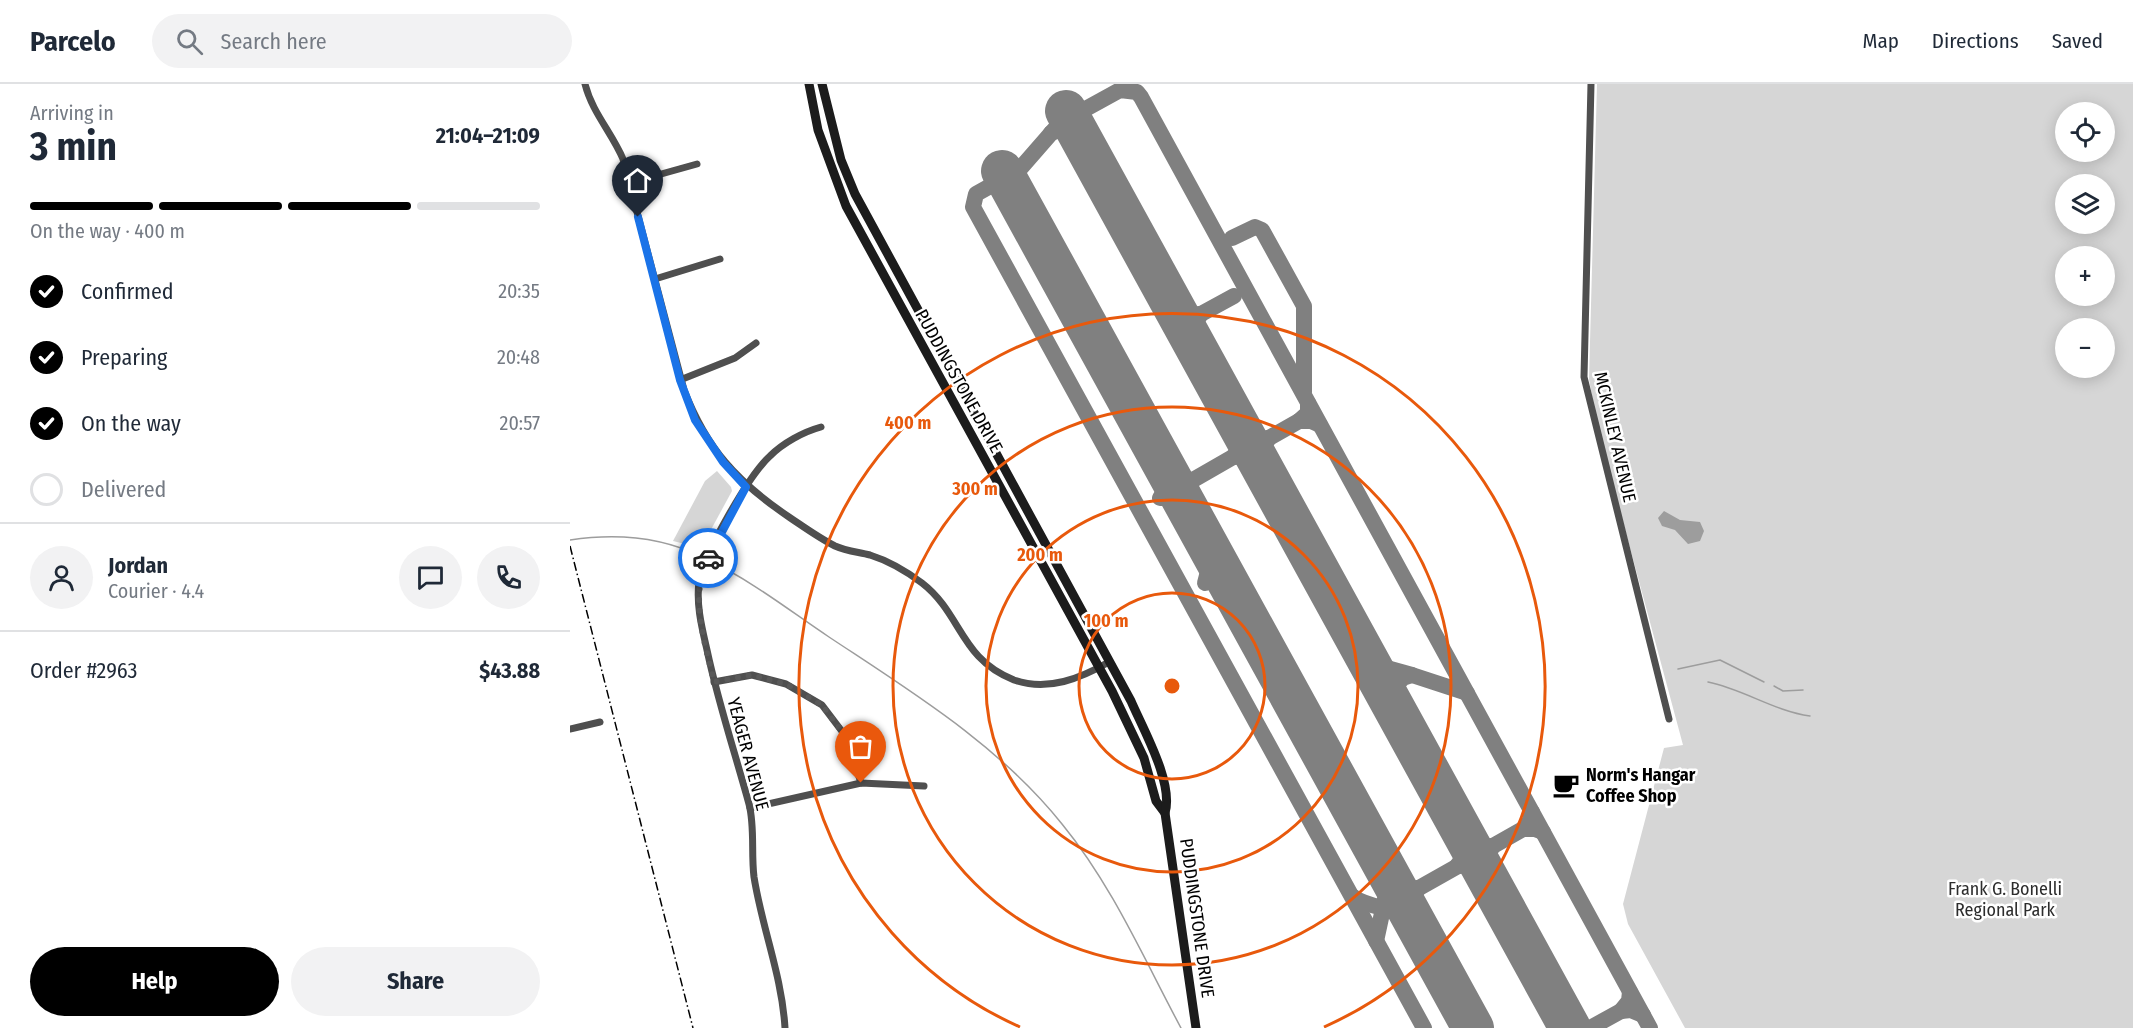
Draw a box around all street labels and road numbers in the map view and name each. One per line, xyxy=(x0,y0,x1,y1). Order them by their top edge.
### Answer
street label: PUDDINGSTONE DRIVE xyxy=(910,305,1008,457)
street label: MCKINLEY AVENUE xyxy=(1589,370,1641,504)
street label: YEAGER AVENUE xyxy=(722,695,774,813)
street label: PUDDINGSTONE DRIVE xyxy=(1175,837,1219,999)

